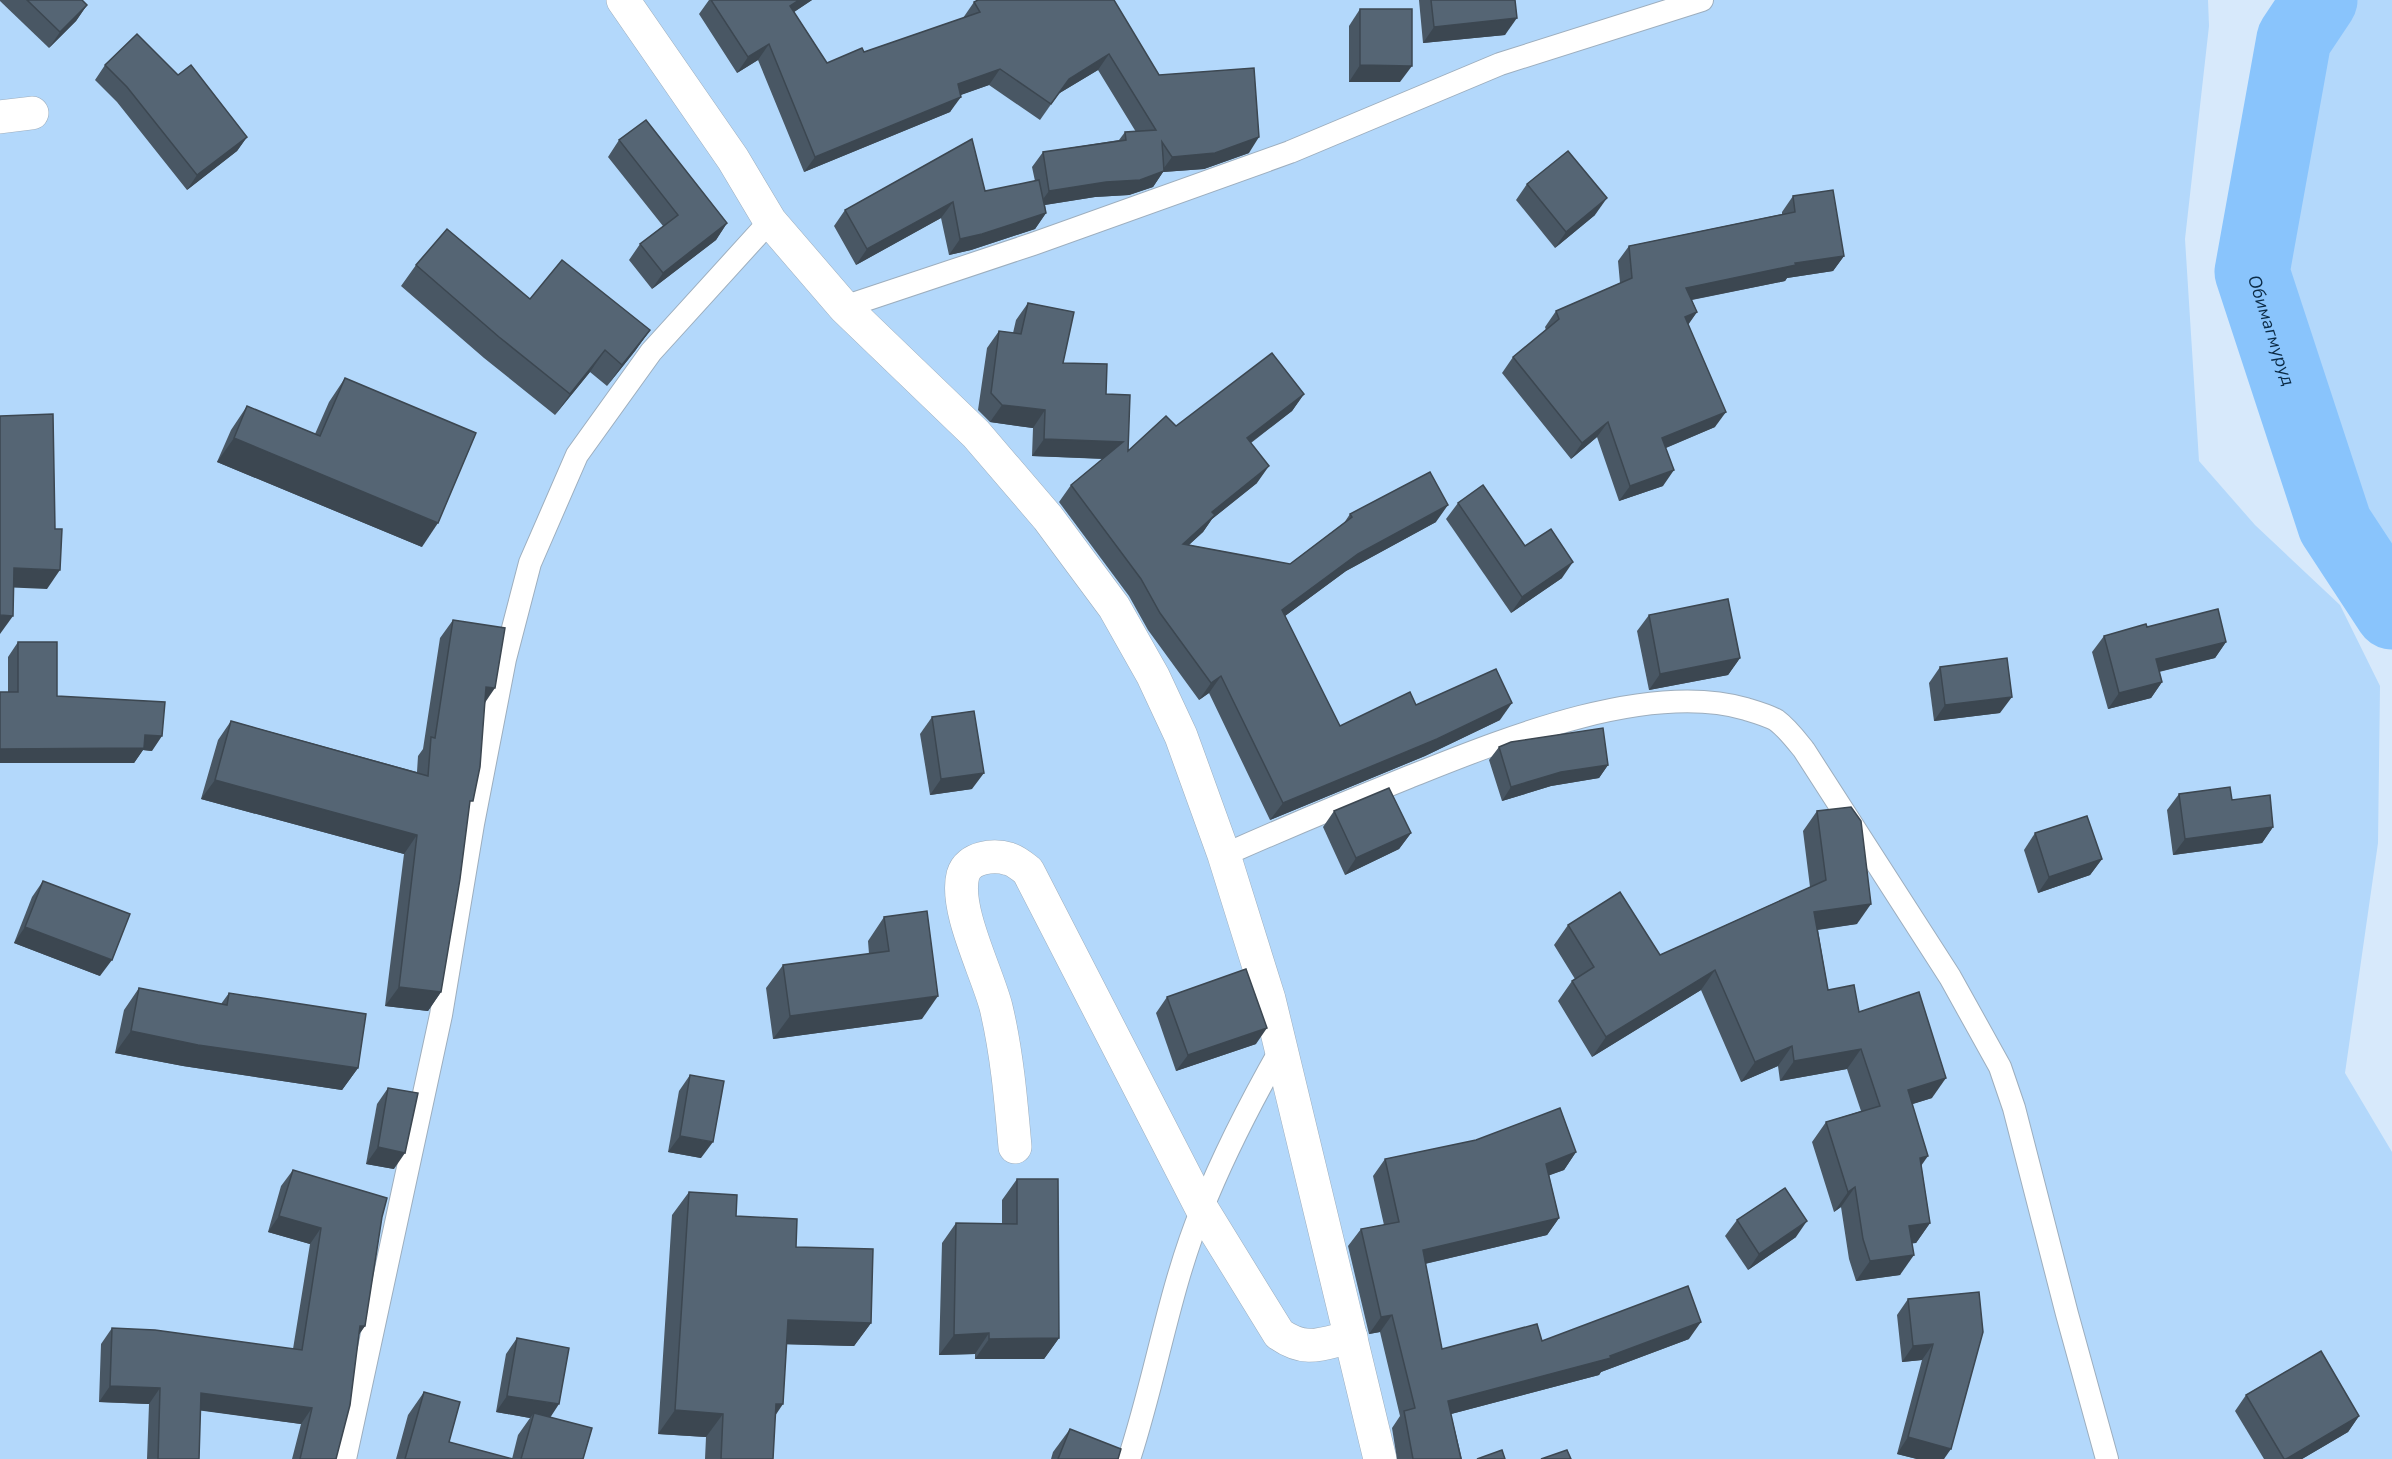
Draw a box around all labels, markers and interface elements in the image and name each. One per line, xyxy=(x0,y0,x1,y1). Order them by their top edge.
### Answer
water label: Обимагмуруд xyxy=(2242,272,2301,389)

